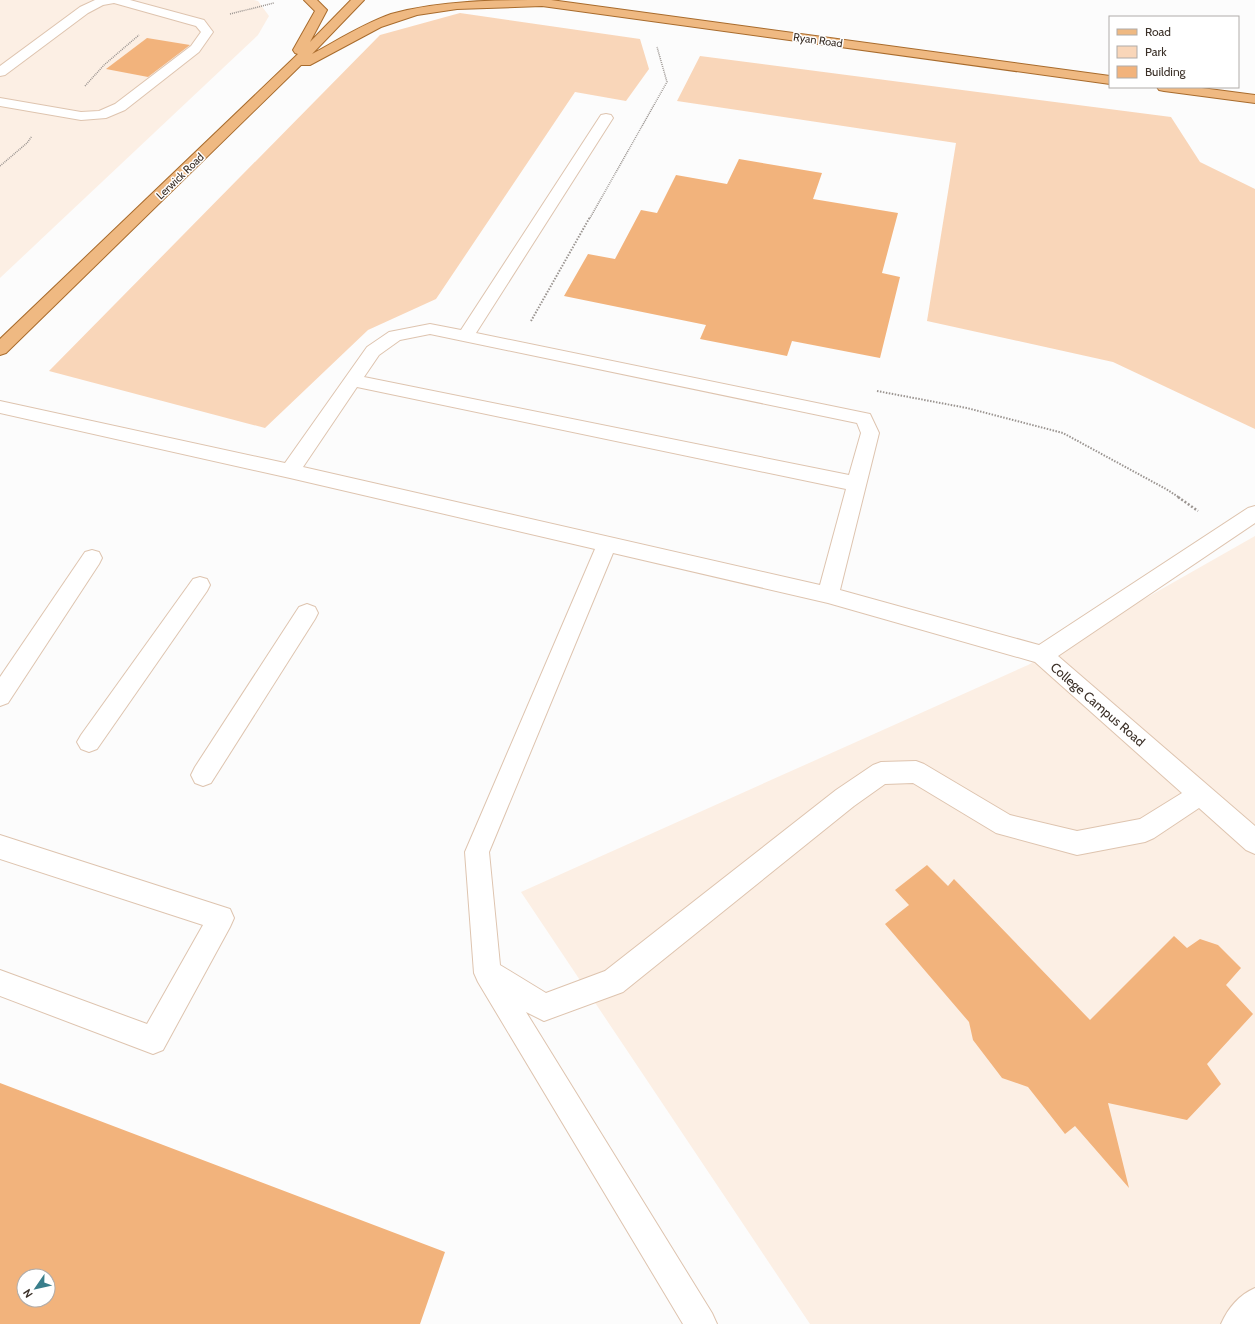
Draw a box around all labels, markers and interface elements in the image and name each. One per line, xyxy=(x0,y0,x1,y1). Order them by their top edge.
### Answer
legend xyxy=(1109,16,1239,88)
text: Road xyxy=(1145,24,1171,39)
street label: Ryan Road xyxy=(792,30,844,50)
text: Park xyxy=(1145,44,1167,59)
text: Building xyxy=(1145,64,1187,79)
street label: Lerwick Road xyxy=(153,150,207,202)
street label: College Campus Road xyxy=(1047,659,1149,749)
north arrow xyxy=(16,1268,56,1308)
text: N xyxy=(20,1286,36,1301)

